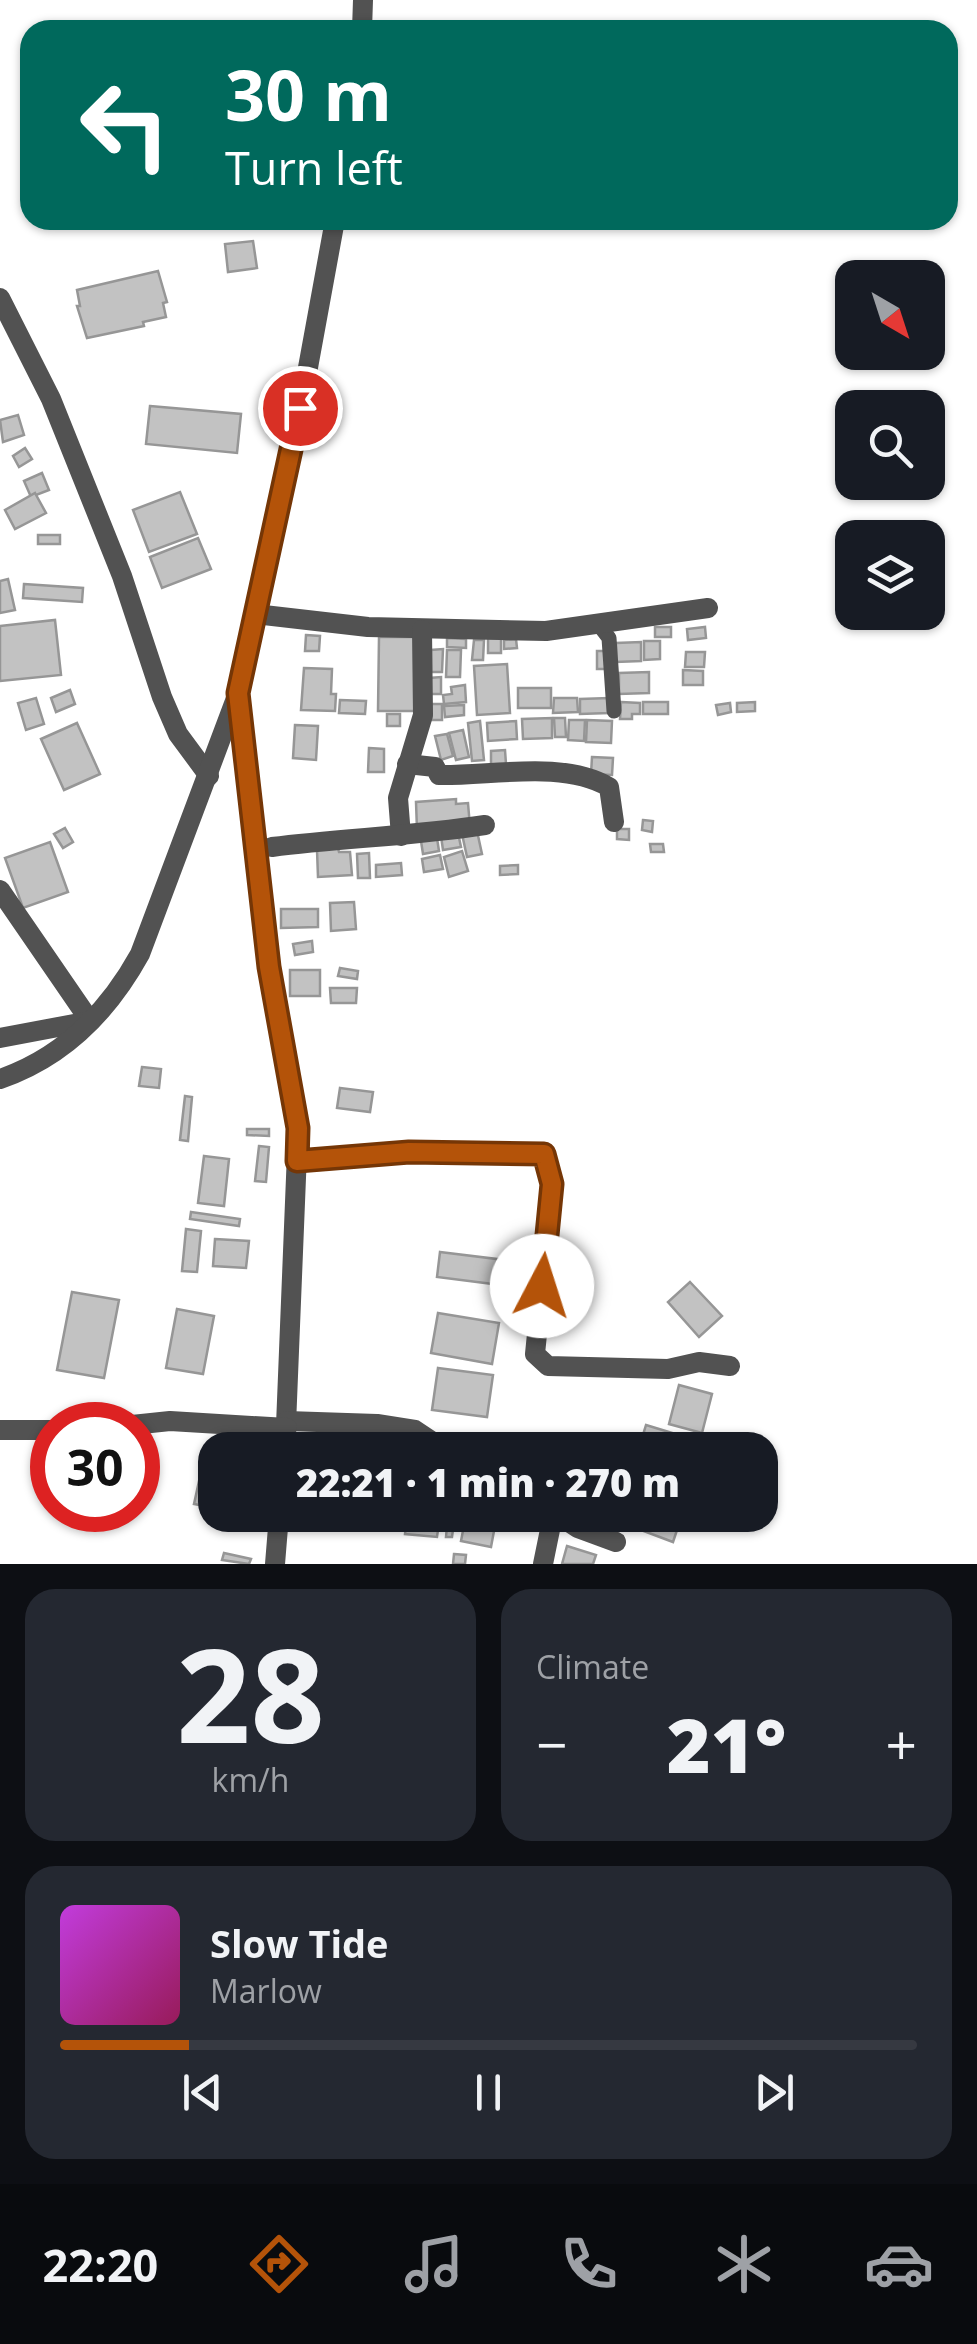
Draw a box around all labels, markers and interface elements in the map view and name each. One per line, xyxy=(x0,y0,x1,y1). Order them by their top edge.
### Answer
text: 30 m xyxy=(225,46,392,142)
icon: left xyxy=(60,60,190,190)
text: Turn left xyxy=(225,137,403,198)
north arrow xyxy=(835,260,945,370)
map controls xyxy=(835,260,945,630)
pin xyxy=(258,366,343,451)
icon: arrive xyxy=(273,381,328,436)
button: search xyxy=(835,390,945,500)
button: layers xyxy=(835,520,945,630)
position arrow xyxy=(490,1234,594,1338)
speed limit sign: 30 xyxy=(30,1402,160,1532)
text: 22:21 · 1 min · 270 m xyxy=(296,1456,680,1508)
text: 28 xyxy=(176,1604,325,1781)
text: Climate xyxy=(536,1645,649,1688)
text: 21° xyxy=(667,1693,786,1795)
text: − xyxy=(536,1706,567,1781)
text: + xyxy=(886,1706,917,1781)
text: km/h xyxy=(212,1758,289,1801)
text: Slow Tide xyxy=(210,1917,389,1969)
text: Marlow xyxy=(210,1969,322,2012)
icon: previous xyxy=(175,2065,230,2120)
icon: pause xyxy=(461,2065,516,2120)
icon: next xyxy=(747,2065,802,2120)
icon: directions xyxy=(244,2229,314,2299)
icon: music xyxy=(399,2229,469,2299)
icon: phone xyxy=(554,2229,624,2299)
icon: climate xyxy=(709,2229,779,2299)
icon: car xyxy=(864,2229,934,2299)
text: 22:20 xyxy=(43,2234,158,2295)

